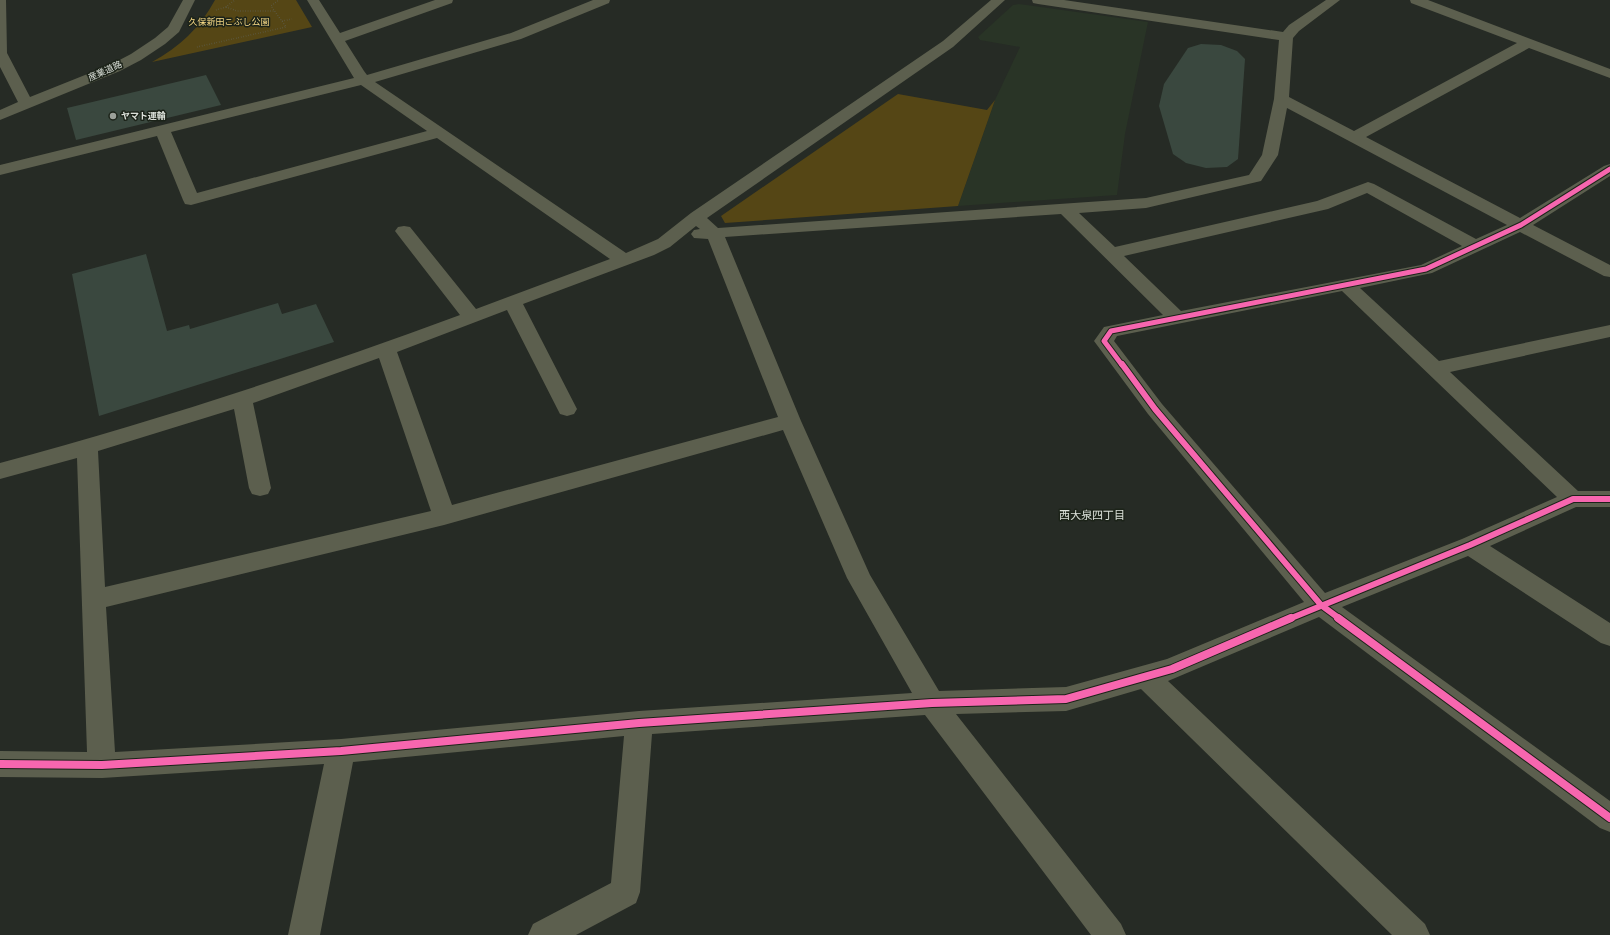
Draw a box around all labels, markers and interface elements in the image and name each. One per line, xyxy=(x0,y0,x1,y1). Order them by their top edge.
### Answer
park label: 久保新田こぶし公園 xyxy=(188,16,270,28)
street label: 産業道路 xyxy=(86,58,124,84)
place label: ヤマト運輸 xyxy=(121,110,166,122)
marker: ヤマト運輸 xyxy=(108,111,118,121)
district label: 西大泉四丁目 xyxy=(1059,508,1125,522)

